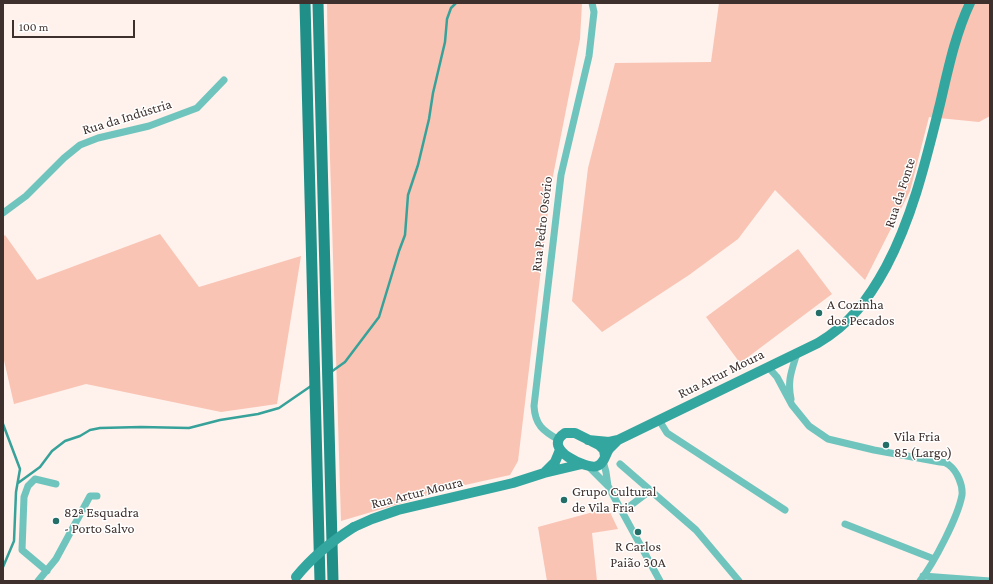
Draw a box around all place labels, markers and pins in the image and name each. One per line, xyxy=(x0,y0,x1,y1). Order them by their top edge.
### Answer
place label: A Cozinha dos Pecados xyxy=(827,297,894,330)
marker: A Cozinha dos Pecados xyxy=(814,308,824,318)
place label: Vila Fria 85 (Largo) xyxy=(894,429,952,462)
marker: Vila Fria 85 (Largo) xyxy=(881,440,891,450)
place label: Grupo Cultural de Vila Fria xyxy=(572,484,656,516)
marker: Grupo Cultural de Vila Fria xyxy=(559,495,569,505)
place label: 82ª Esquadra - Porto Salvo xyxy=(64,505,139,538)
marker: 82ª Esquadra - Porto Salvo xyxy=(51,516,61,526)
marker: R Carlos Paião 30A xyxy=(633,527,643,537)
place label: R Carlos Paião 30A xyxy=(610,539,666,572)

